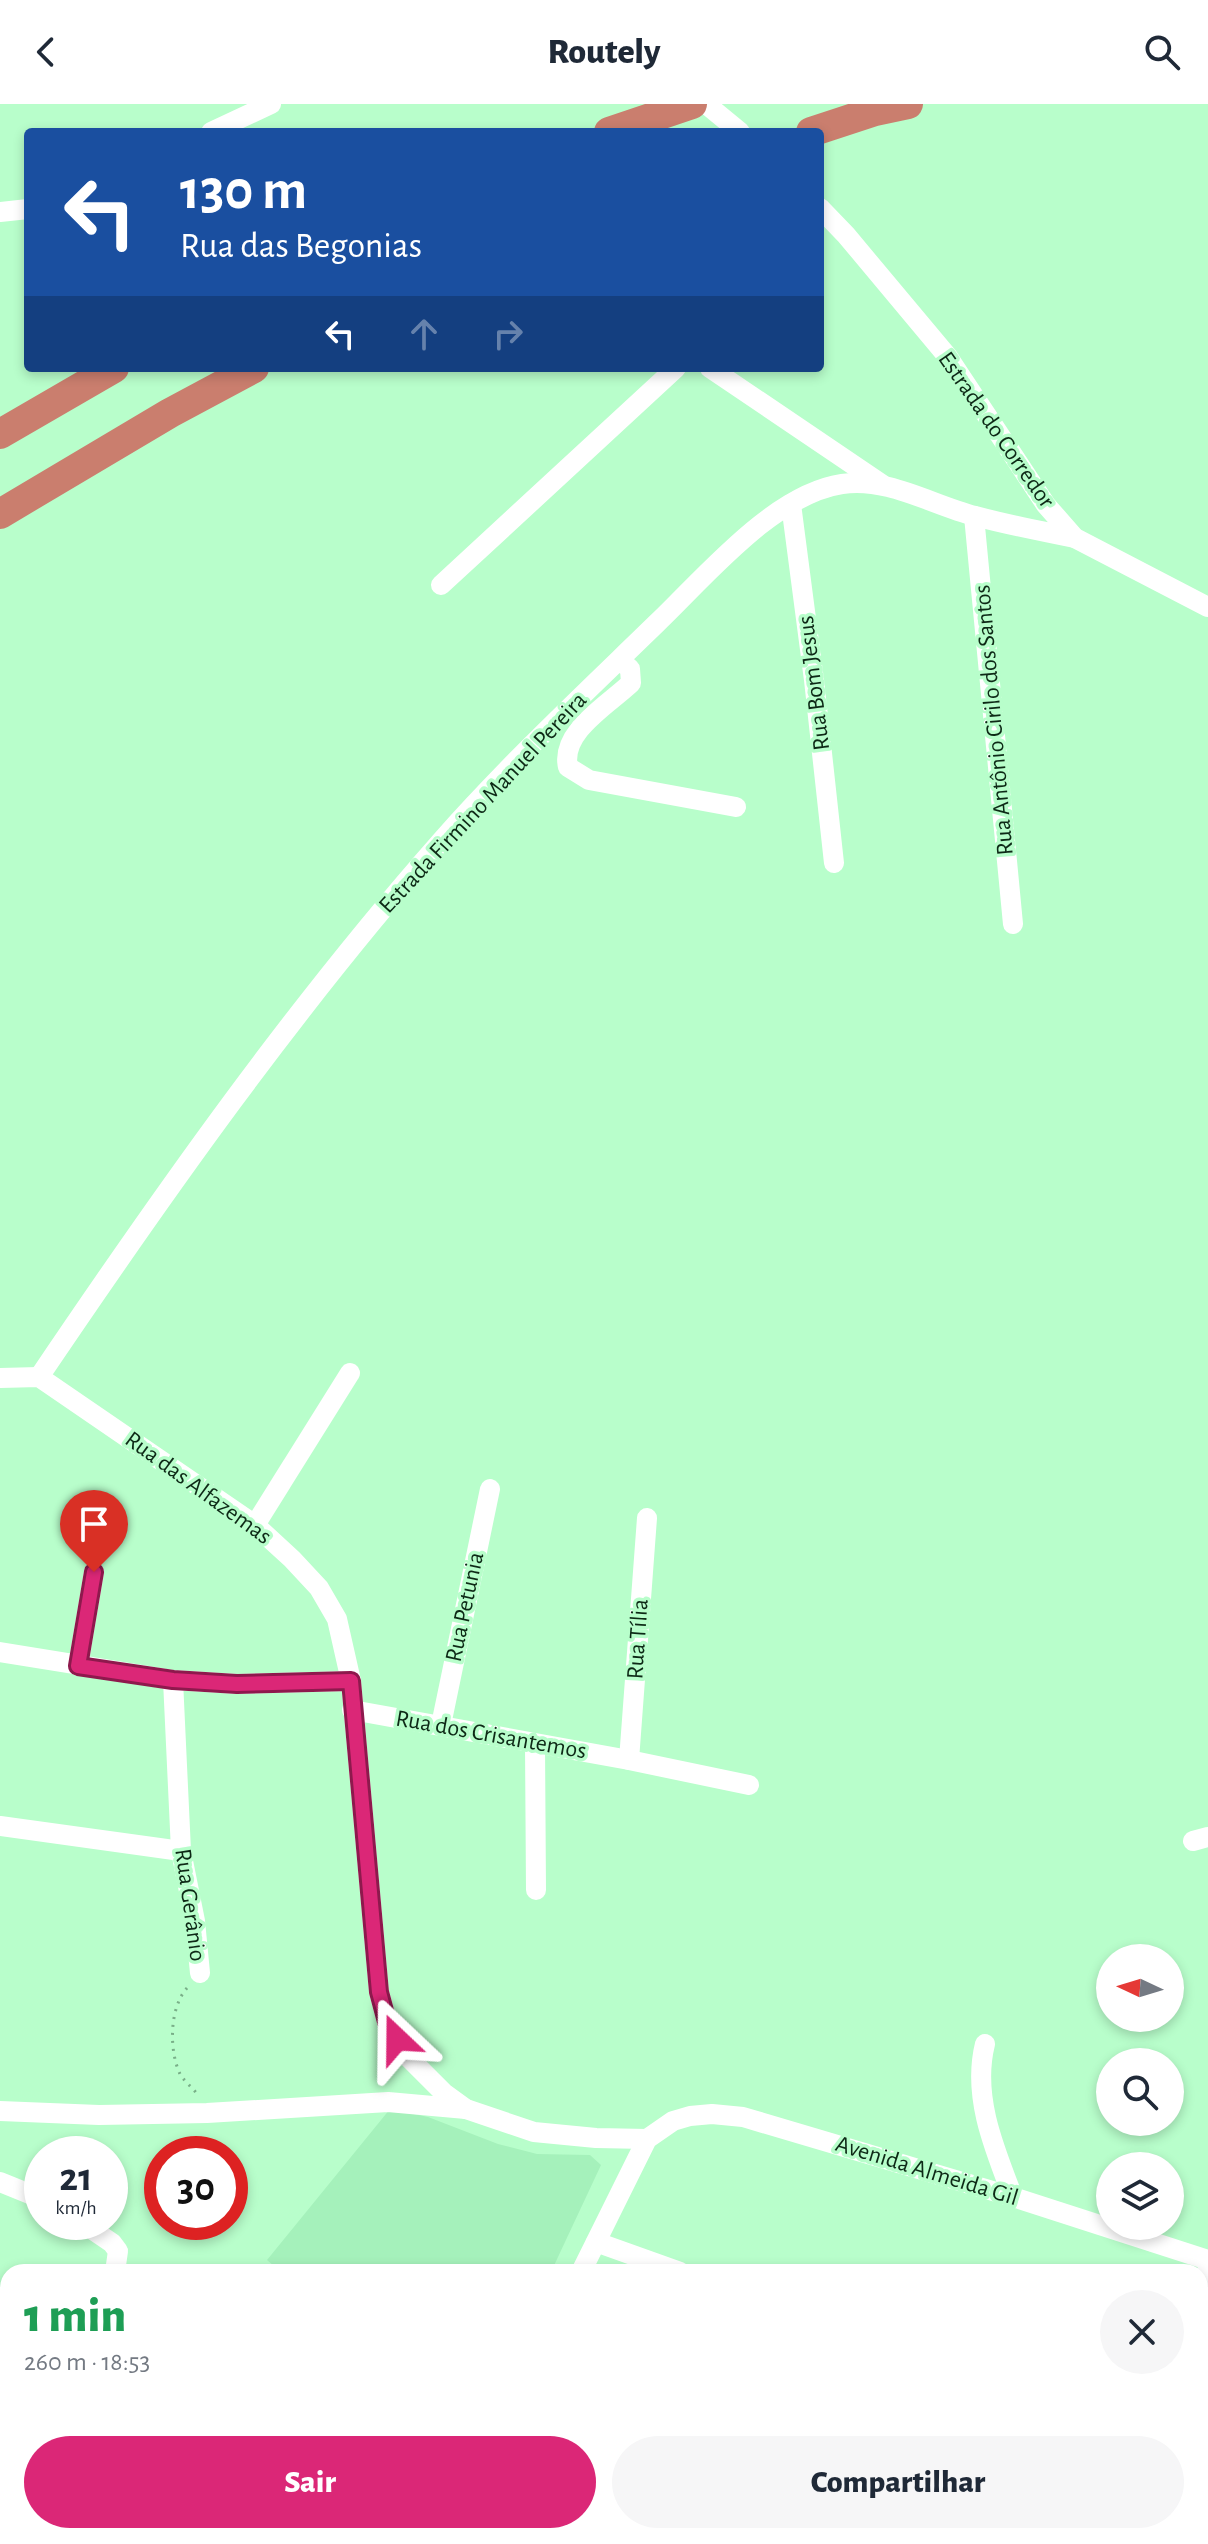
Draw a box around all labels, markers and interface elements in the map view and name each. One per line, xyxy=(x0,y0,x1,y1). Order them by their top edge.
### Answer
icon: back xyxy=(24,30,68,74)
icon: search xyxy=(1140,30,1184,74)
text: Routely xyxy=(547,34,661,70)
icon: left xyxy=(48,160,152,264)
text: 130 m xyxy=(180,163,307,219)
text: Rua das Begonias xyxy=(180,228,422,264)
icon: left xyxy=(318,312,362,356)
icon: ahead xyxy=(402,312,446,356)
icon: right xyxy=(486,312,530,356)
street label: Estrada do Corredor xyxy=(933,348,1059,513)
street label: Rua Antônio Cirilo dos Santos xyxy=(970,584,1018,856)
street label: Rua Bom Jesus xyxy=(794,614,834,752)
street label: Estrada Firmino Manuel Pereira xyxy=(375,688,591,918)
street label: Rua das Alfazemas xyxy=(120,1427,276,1549)
pin xyxy=(60,1490,128,1572)
icon: arrive xyxy=(72,1502,116,1546)
street label: Rua Petunia xyxy=(442,1550,488,1664)
street label: Rua Tília xyxy=(623,1598,653,1680)
street label: Rua dos Crisantemos xyxy=(394,1706,588,1764)
street label: Rua Gerânio xyxy=(170,1847,210,1963)
north arrow xyxy=(1096,1944,1184,2032)
map controls xyxy=(1096,1944,1184,2240)
position arrow xyxy=(355,1997,439,2081)
button: search xyxy=(1096,2048,1184,2136)
street label: Avenida Almeida Gil xyxy=(833,2132,1021,2210)
speed limit sign: 30 xyxy=(144,2136,248,2240)
button: layers xyxy=(1096,2152,1184,2240)
text: 21 xyxy=(59,2158,93,2198)
text: km/h xyxy=(55,2198,97,2218)
button: close xyxy=(1100,2290,1184,2374)
text: 1 min xyxy=(24,2293,126,2341)
text: 260 m · 18:53 xyxy=(24,2349,150,2375)
button: Sair xyxy=(24,2436,596,2528)
button: Compartilhar xyxy=(612,2436,1184,2528)

